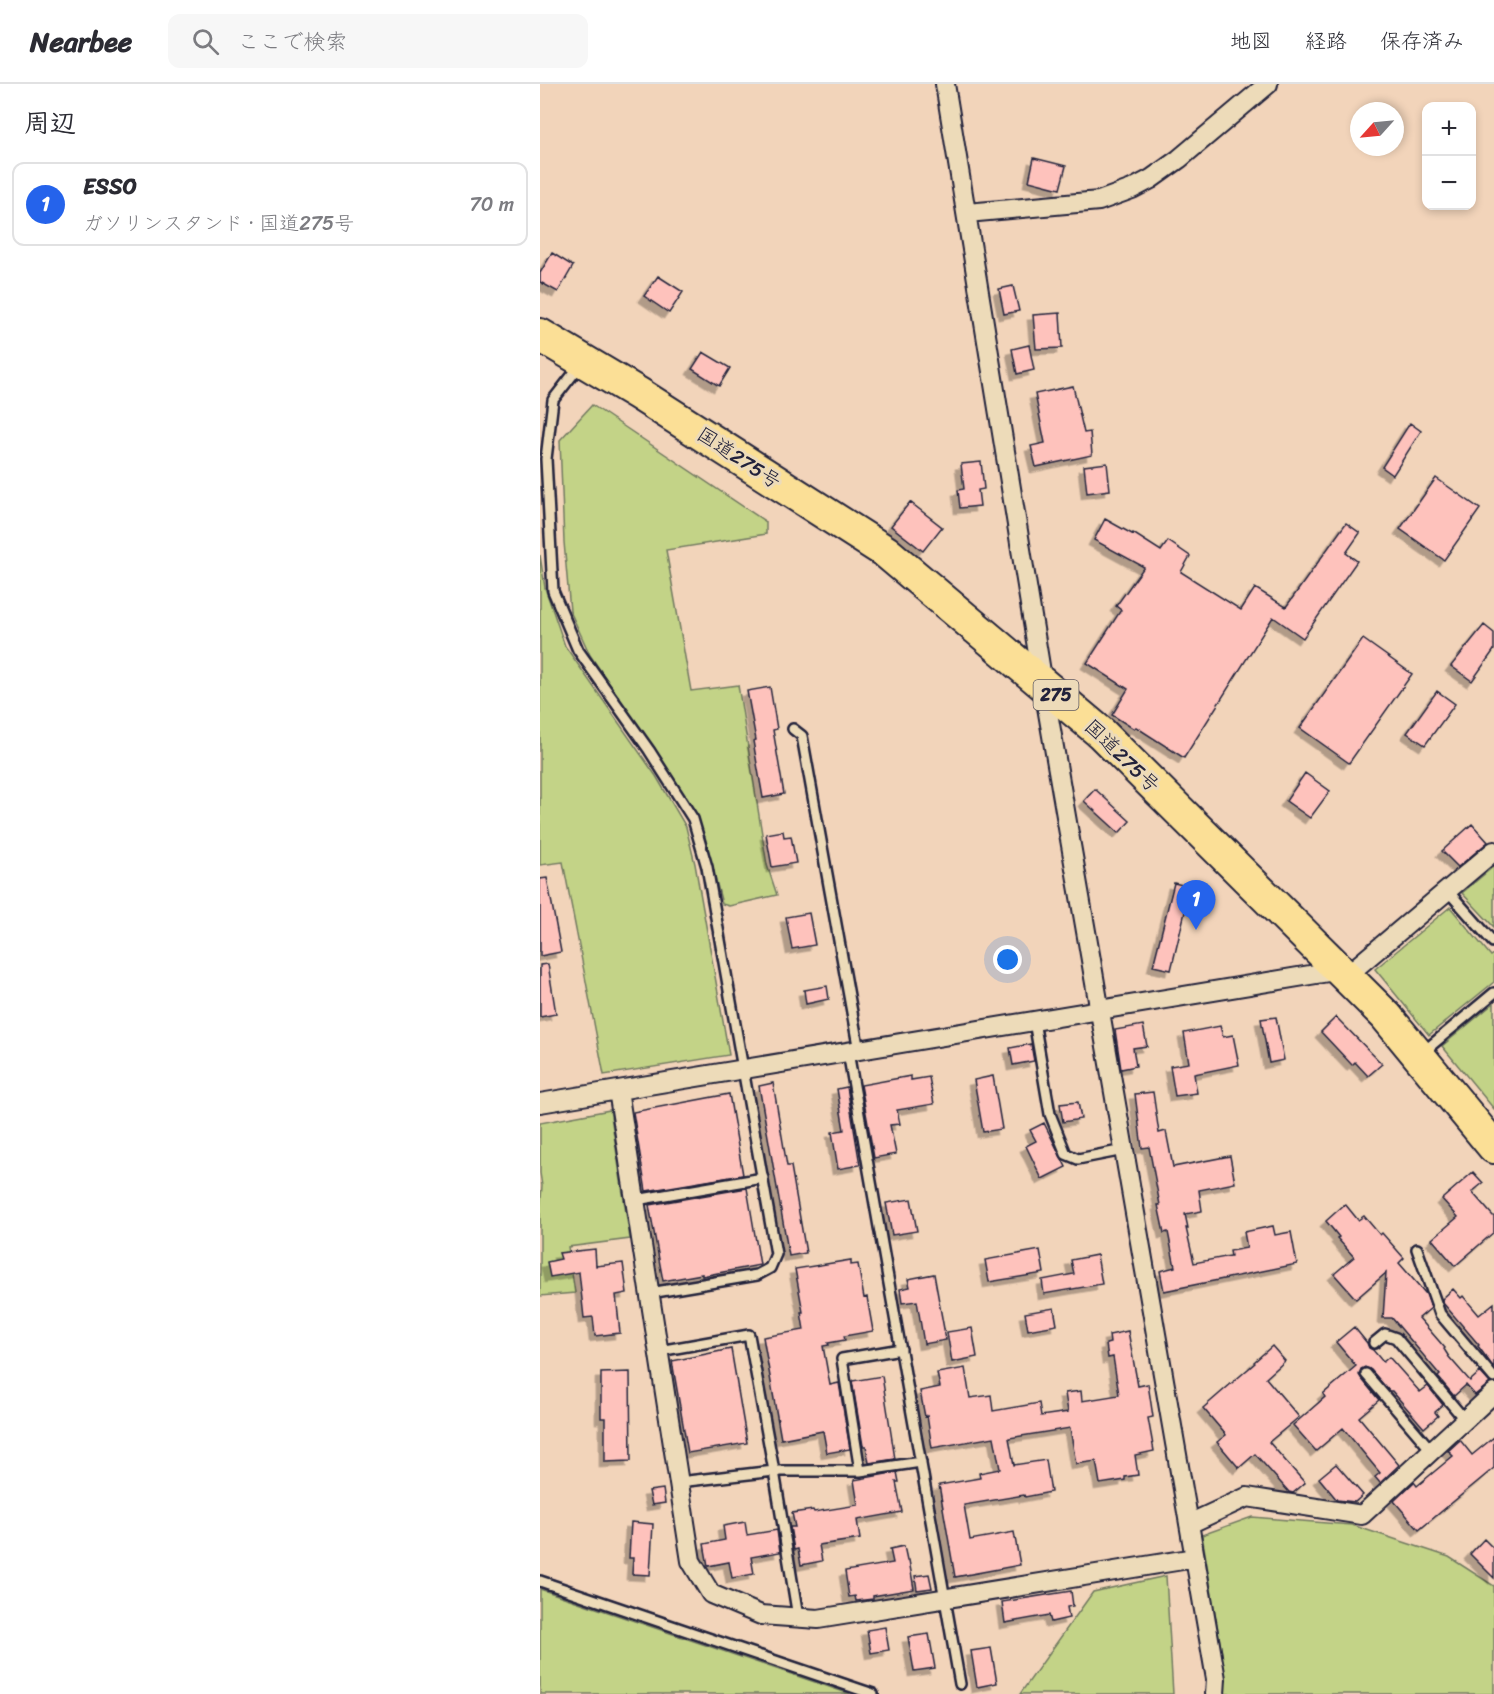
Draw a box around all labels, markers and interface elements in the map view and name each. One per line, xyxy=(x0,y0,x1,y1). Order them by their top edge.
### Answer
search box xyxy=(168,14,588,68)
text: Nearbee xyxy=(30,17,132,66)
text: ここで検索 xyxy=(237,22,347,61)
text: 地図 xyxy=(1230,22,1272,60)
text: 経路 xyxy=(1305,22,1347,60)
text: 保存済み xyxy=(1380,22,1464,60)
icon: search xyxy=(189,25,222,58)
text: 周辺 xyxy=(24,100,76,146)
north arrow xyxy=(1350,102,1404,156)
map controls xyxy=(1422,102,1476,210)
button: + xyxy=(1422,102,1476,156)
button: − xyxy=(1422,156,1476,210)
text: ESSO xyxy=(83,167,137,206)
text: 1 xyxy=(41,187,50,222)
text: 70 m xyxy=(469,187,514,222)
text: ガソリンスタンド · 国道275号 xyxy=(83,206,354,241)
street label: 国道275号 xyxy=(690,417,788,499)
road number: 275 xyxy=(1034,680,1078,710)
street label: 国道275号 xyxy=(1076,710,1168,802)
pin: 1 xyxy=(1176,880,1216,930)
your location xyxy=(993,945,1022,974)

